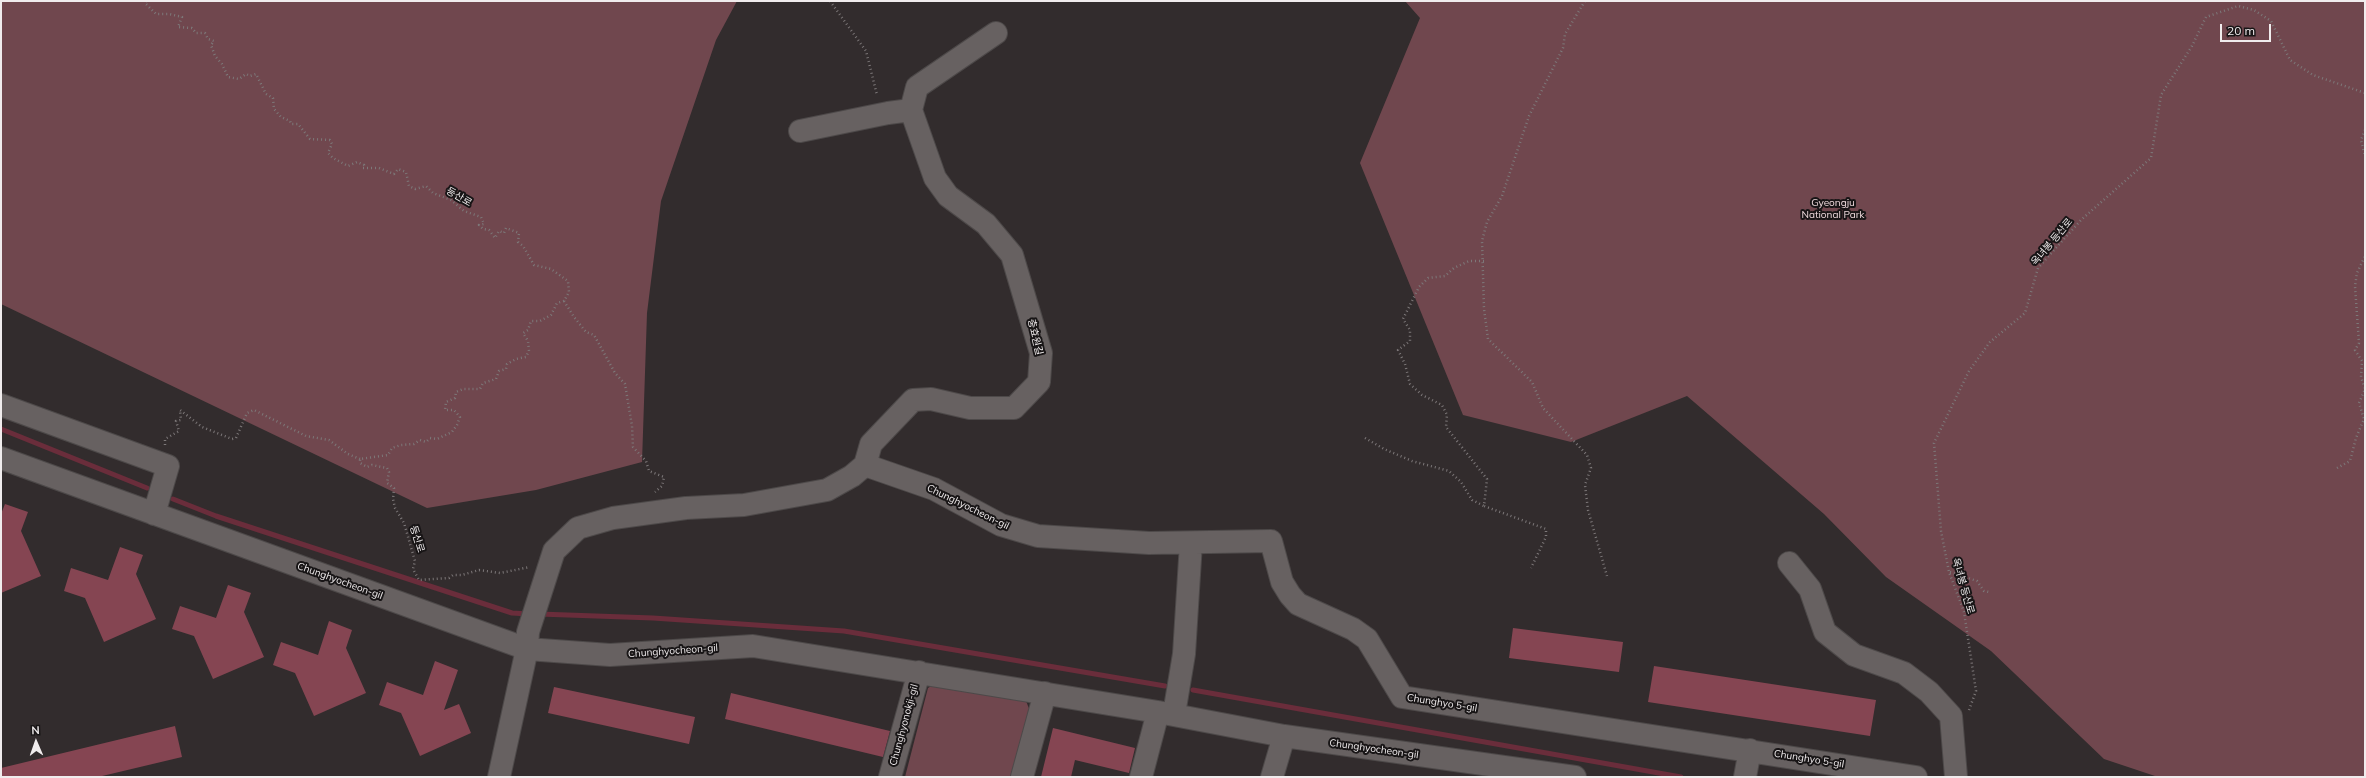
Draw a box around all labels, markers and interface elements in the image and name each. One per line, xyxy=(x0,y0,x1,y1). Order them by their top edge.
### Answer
scale bar xyxy=(2222,16,2273,42)
text: 20 m xyxy=(2227,23,2255,38)
street label: 등산로 xyxy=(444,185,474,209)
park label: Gyeongju National Park xyxy=(1802,197,1864,220)
street label: 옥녀봉 등산로 xyxy=(2029,216,2075,268)
street label: 충효원길 xyxy=(1025,318,1045,356)
street label: Chunghyocheon-gil xyxy=(925,482,1011,532)
street label: 등산로 xyxy=(407,524,427,554)
street label: 옥녀봉 등산로 xyxy=(1949,557,1977,615)
street label: Chunghyocheon-gil xyxy=(296,560,384,602)
street label: Chunghyocheon-gil xyxy=(628,642,718,660)
street label: Chunghyonokji-gil xyxy=(887,683,921,767)
street label: Chunghyo 5-gil xyxy=(1406,692,1478,714)
north arrow xyxy=(16,722,56,762)
text: N xyxy=(31,723,40,737)
street label: Chunghyocheon-gil xyxy=(1329,737,1419,761)
street label: Chunghyo 5-gil xyxy=(1773,748,1845,770)

